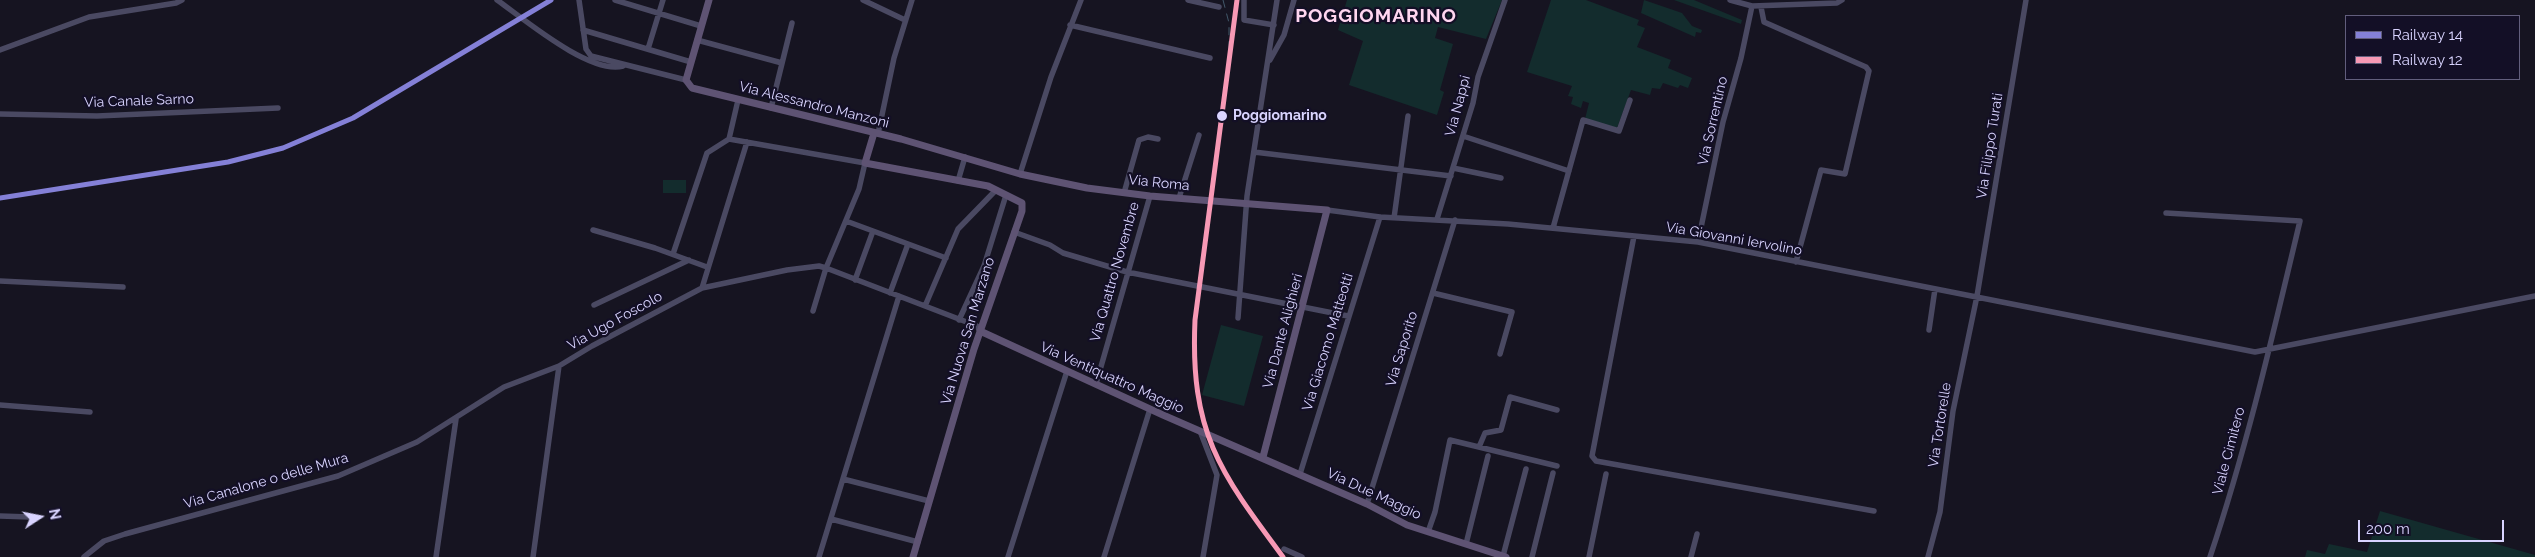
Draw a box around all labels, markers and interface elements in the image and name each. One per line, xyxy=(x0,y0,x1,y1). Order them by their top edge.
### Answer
district label: POGGIOMARINO xyxy=(1294,5,1458,27)
legend xyxy=(2345,15,2520,80)
text: Railway 14 xyxy=(2392,26,2463,44)
text: Railway 12 xyxy=(2392,51,2463,69)
street label: Via Nappi xyxy=(1442,74,1474,138)
street label: Via Sorrentino xyxy=(1695,75,1731,167)
street label: Via Alessandro Manzoni xyxy=(737,78,891,132)
street label: Via Canale Sarno xyxy=(84,91,194,111)
street label: Via Filippo Turati xyxy=(1973,92,2007,200)
place label: Poggiomarino xyxy=(1233,108,1327,124)
marker: Poggiomarino xyxy=(1215,109,1229,123)
street label: Via Roma xyxy=(1128,171,1190,195)
street label: Via Quattro Novembre xyxy=(1087,200,1143,344)
street label: Via Giovanni Iervolino xyxy=(1665,219,1803,259)
street label: Via Nuova San Marzano xyxy=(938,255,998,407)
street label: Via Giacomo Matteotti xyxy=(1299,271,1357,413)
street label: Via Dante Alighieri xyxy=(1260,272,1306,390)
street label: Via Ugo Foscolo xyxy=(565,288,665,354)
street label: Via Saporito xyxy=(1383,309,1421,389)
street label: Via Ventiquattro Maggio xyxy=(1038,339,1186,417)
street label: Via Tortorelle xyxy=(1925,381,1955,469)
street label: Viale Cimitero xyxy=(2209,405,2249,497)
street label: Via Canalone o delle Mura xyxy=(182,449,350,513)
street label: Via Due Maggio xyxy=(1324,465,1424,523)
north arrow xyxy=(15,492,65,542)
text: N xyxy=(46,507,64,521)
scale bar xyxy=(2360,510,2506,542)
text: 200 m xyxy=(2366,520,2410,538)

